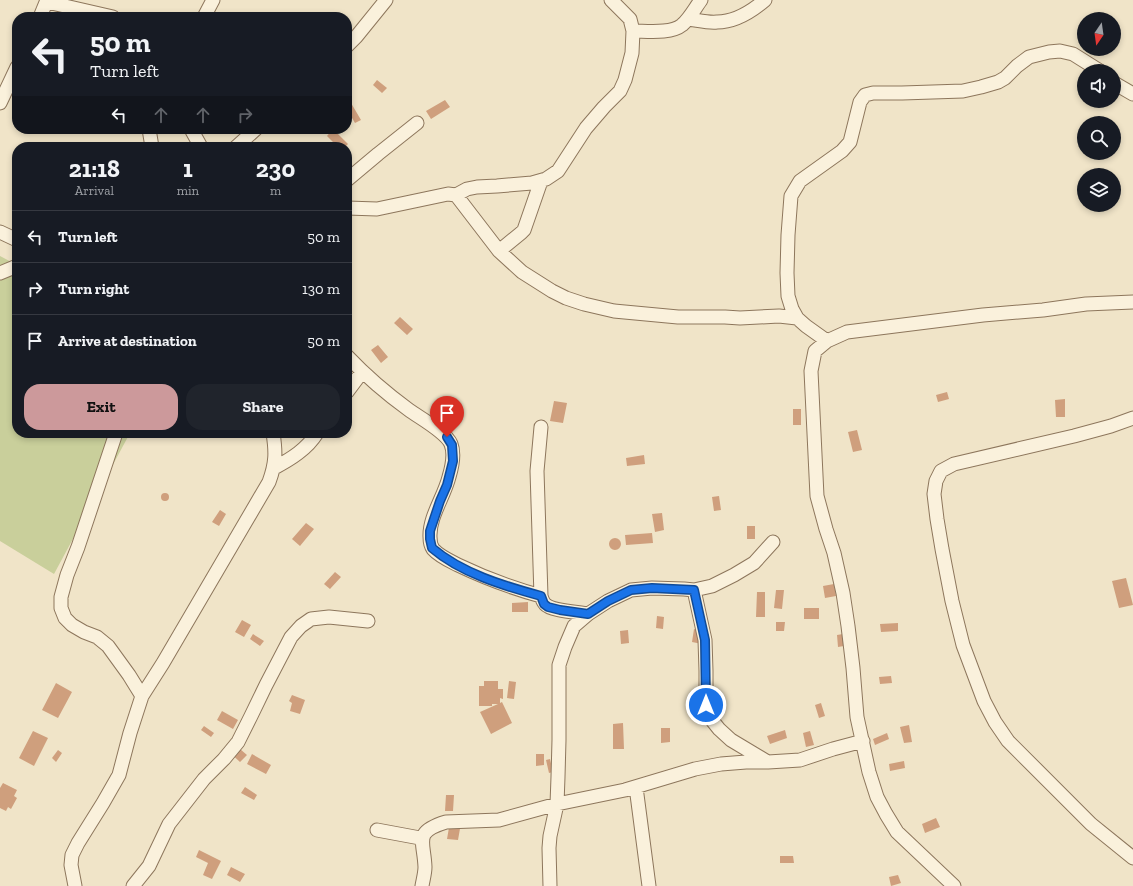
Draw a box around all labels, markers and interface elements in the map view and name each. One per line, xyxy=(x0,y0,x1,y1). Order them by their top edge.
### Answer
north arrow xyxy=(1077,12,1121,56)
map controls xyxy=(1077,12,1121,212)
text: 50 m xyxy=(90,26,151,59)
icon: left xyxy=(24,28,76,80)
text: Turn left xyxy=(90,60,159,82)
button: sound xyxy=(1077,64,1121,108)
icon: left xyxy=(108,104,130,126)
icon: ahead xyxy=(150,104,172,126)
icon: ahead xyxy=(192,104,214,126)
icon: right xyxy=(234,104,256,126)
button: search xyxy=(1077,116,1121,160)
text: 21:18 xyxy=(69,154,120,183)
text: 1 xyxy=(183,154,193,183)
text: 230 xyxy=(256,154,295,183)
button: layers xyxy=(1077,168,1121,212)
text: Arrival xyxy=(75,183,114,198)
text: min xyxy=(177,183,199,198)
text: m xyxy=(270,183,281,198)
icon: left xyxy=(24,226,46,248)
text: Turn left xyxy=(58,228,118,246)
text: 50 m xyxy=(307,228,340,246)
icon: right xyxy=(24,278,46,300)
text: Turn right xyxy=(58,280,129,298)
text: 130 m xyxy=(302,280,340,298)
icon: arrive xyxy=(24,330,46,352)
text: Arrive at destination xyxy=(58,332,197,350)
text: 50 m xyxy=(307,332,340,350)
button: Exit xyxy=(24,384,178,430)
button: Share xyxy=(186,384,340,430)
pin xyxy=(430,396,464,437)
icon: arrive xyxy=(436,402,458,424)
position arrow xyxy=(685,684,727,726)

